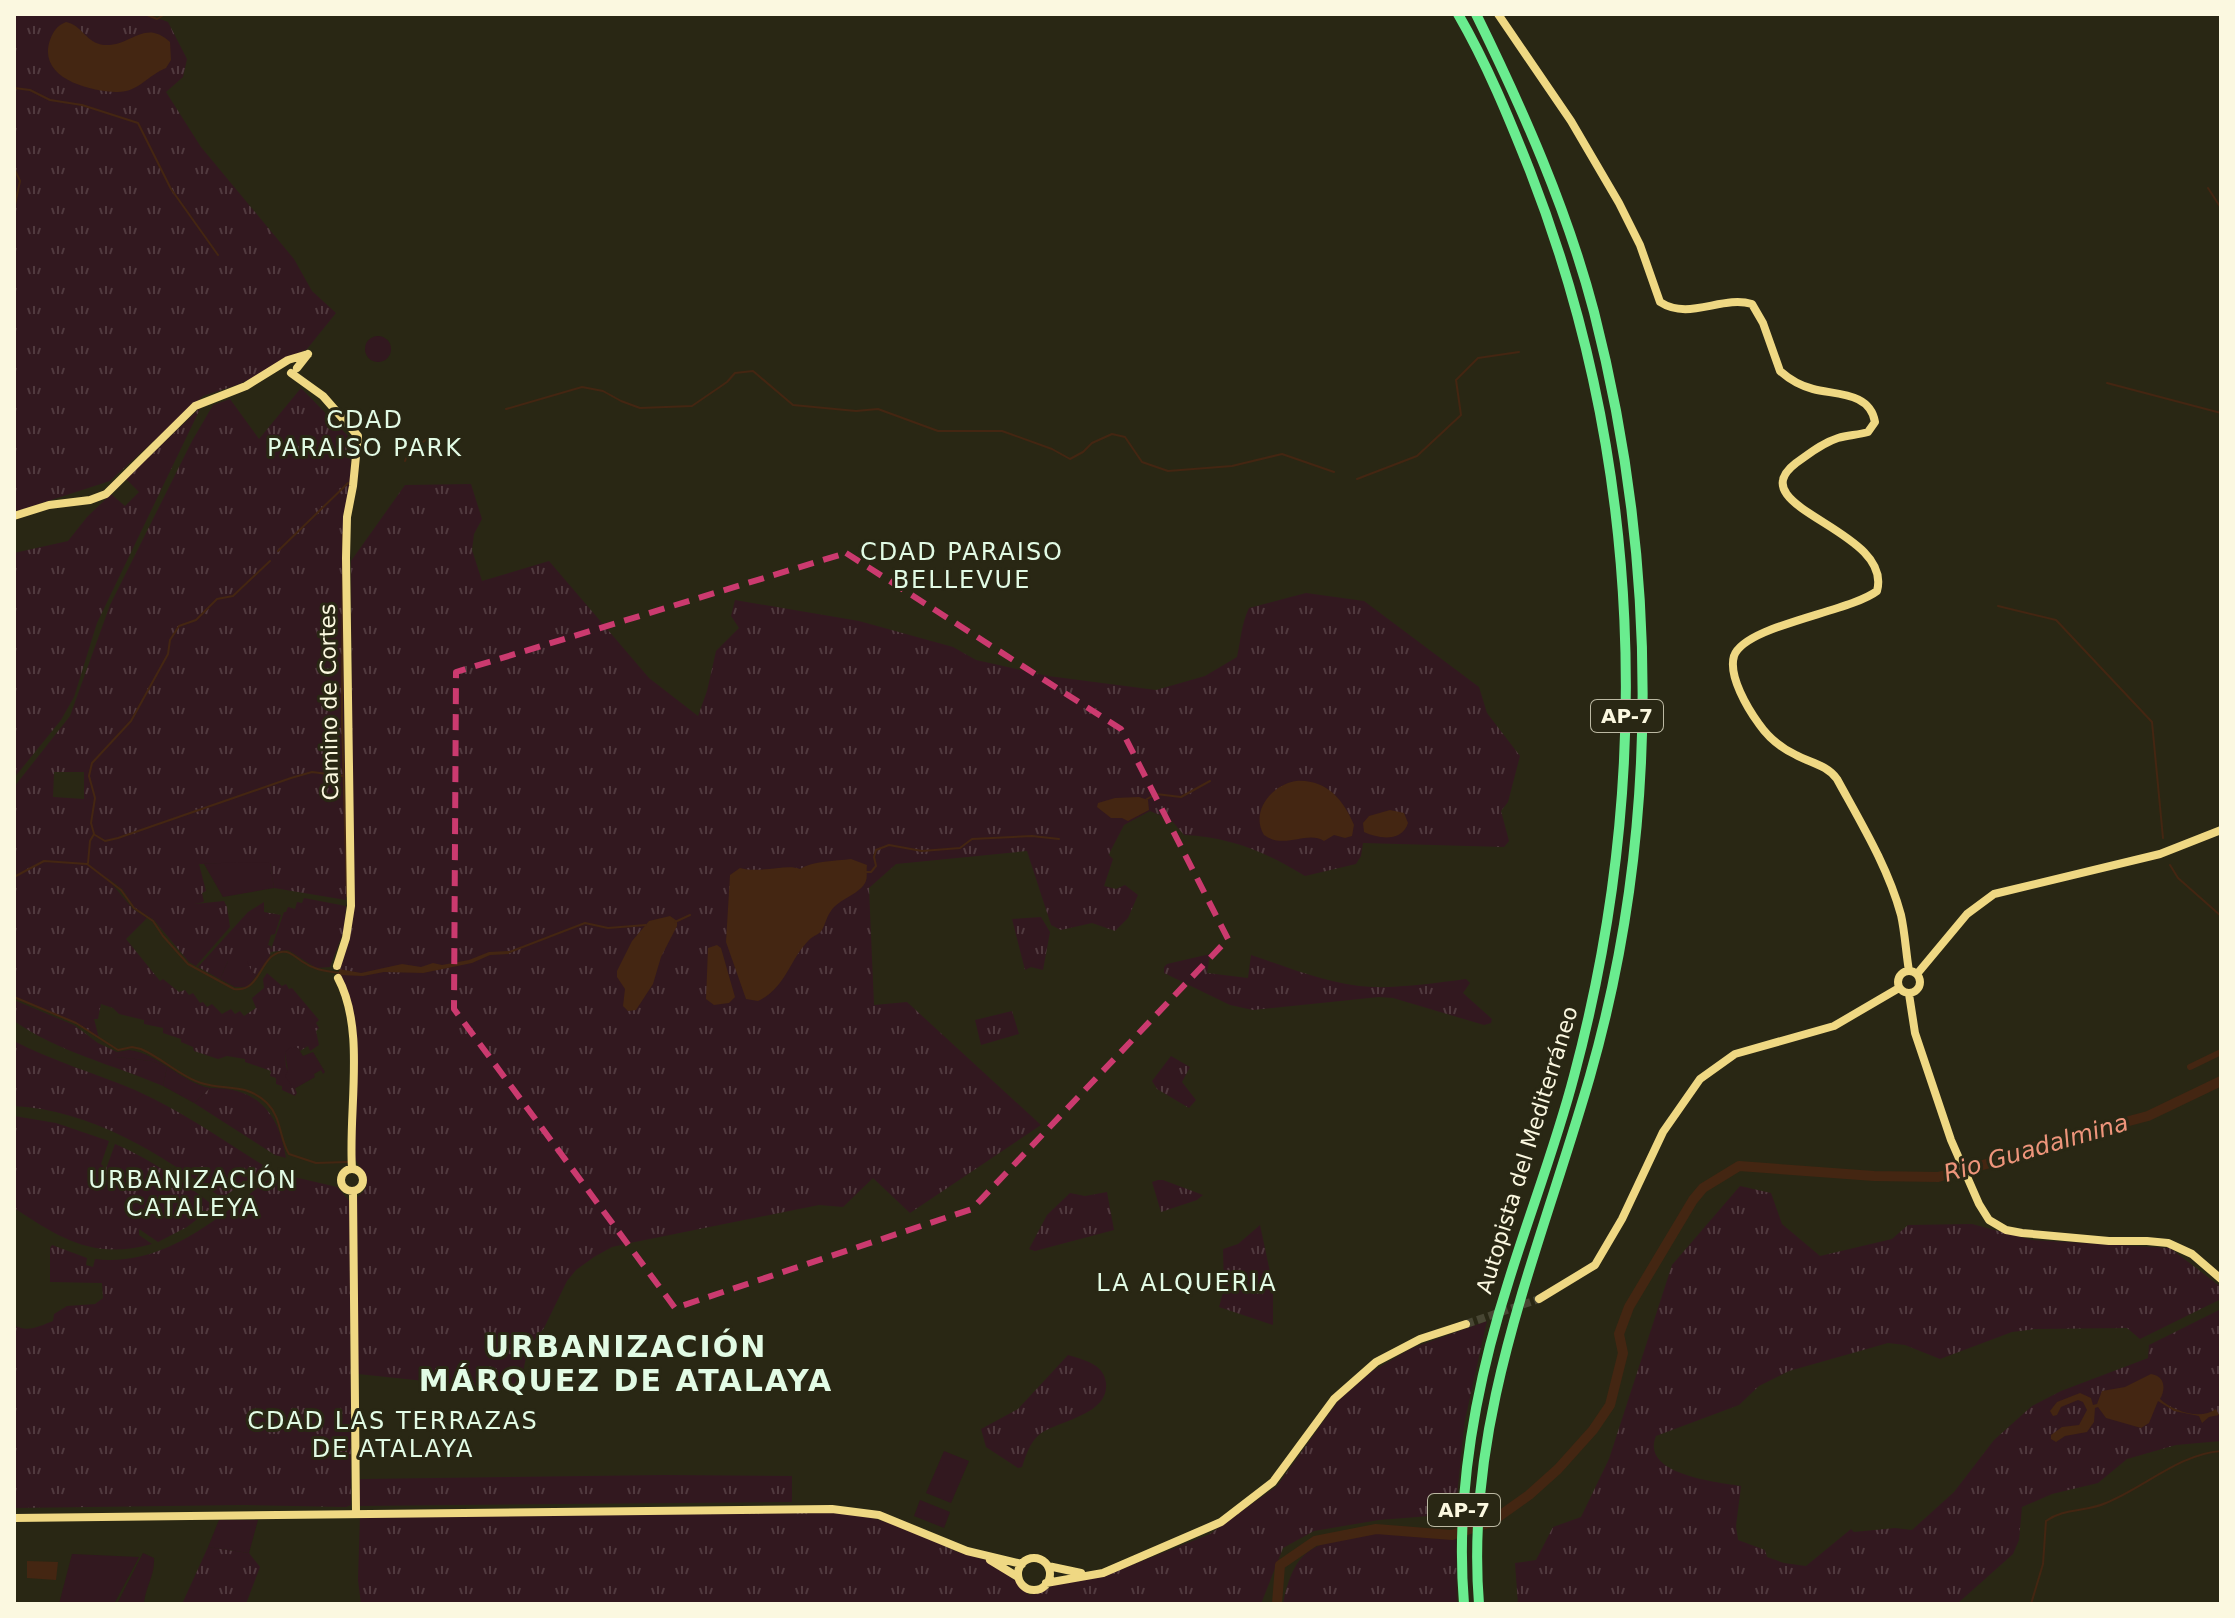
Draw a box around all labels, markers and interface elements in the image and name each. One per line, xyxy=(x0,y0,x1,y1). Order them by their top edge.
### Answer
district label: CDAD PARAISO PARK xyxy=(267,406,463,462)
district label: CDAD PARAISO BELLEVUE xyxy=(860,538,1064,594)
street label: Camino de Cortes xyxy=(315,603,343,801)
road number: AP-7 xyxy=(1591,700,1663,732)
street label: Autopista del Mediterráneo xyxy=(1471,1003,1583,1297)
water label: Rio Guadalmina xyxy=(1940,1108,2132,1188)
district label: URBANIZACIÓN CATALEYA xyxy=(88,1164,298,1222)
district label: LA ALQUERIA xyxy=(1096,1269,1278,1297)
district label: URBANIZACIÓN MÁRQUEZ DE ATALAYA xyxy=(419,1328,833,1398)
district label: CDAD LAS TERRAZAS DE ATALAYA xyxy=(247,1407,539,1463)
road number: AP-7 xyxy=(1428,1494,1500,1526)

